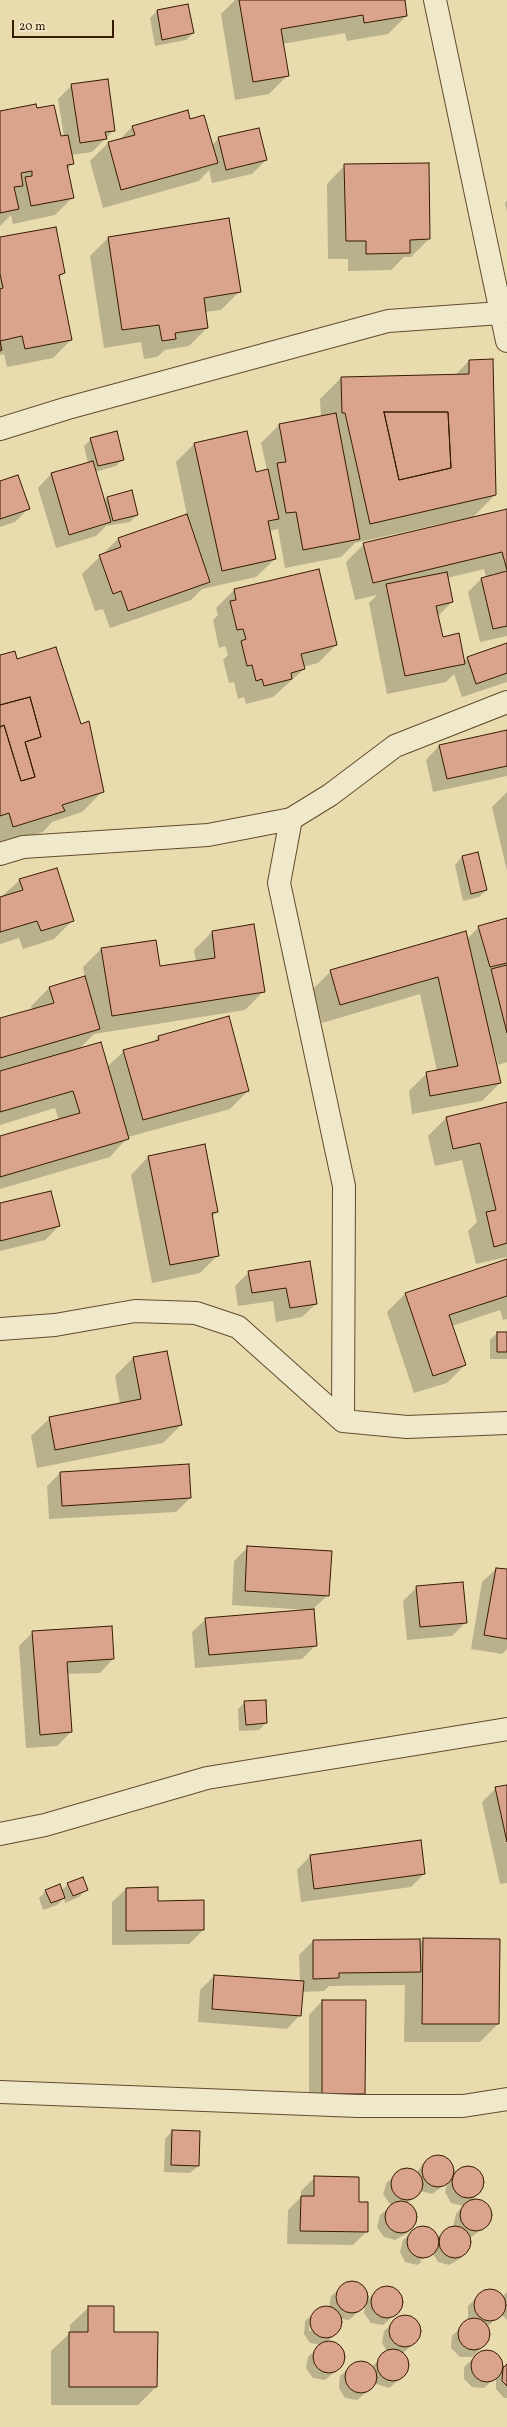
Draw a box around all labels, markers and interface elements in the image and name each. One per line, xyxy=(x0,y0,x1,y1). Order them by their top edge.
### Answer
scale bar xyxy=(14,12,116,38)
text: 20 m xyxy=(19,19,46,35)

